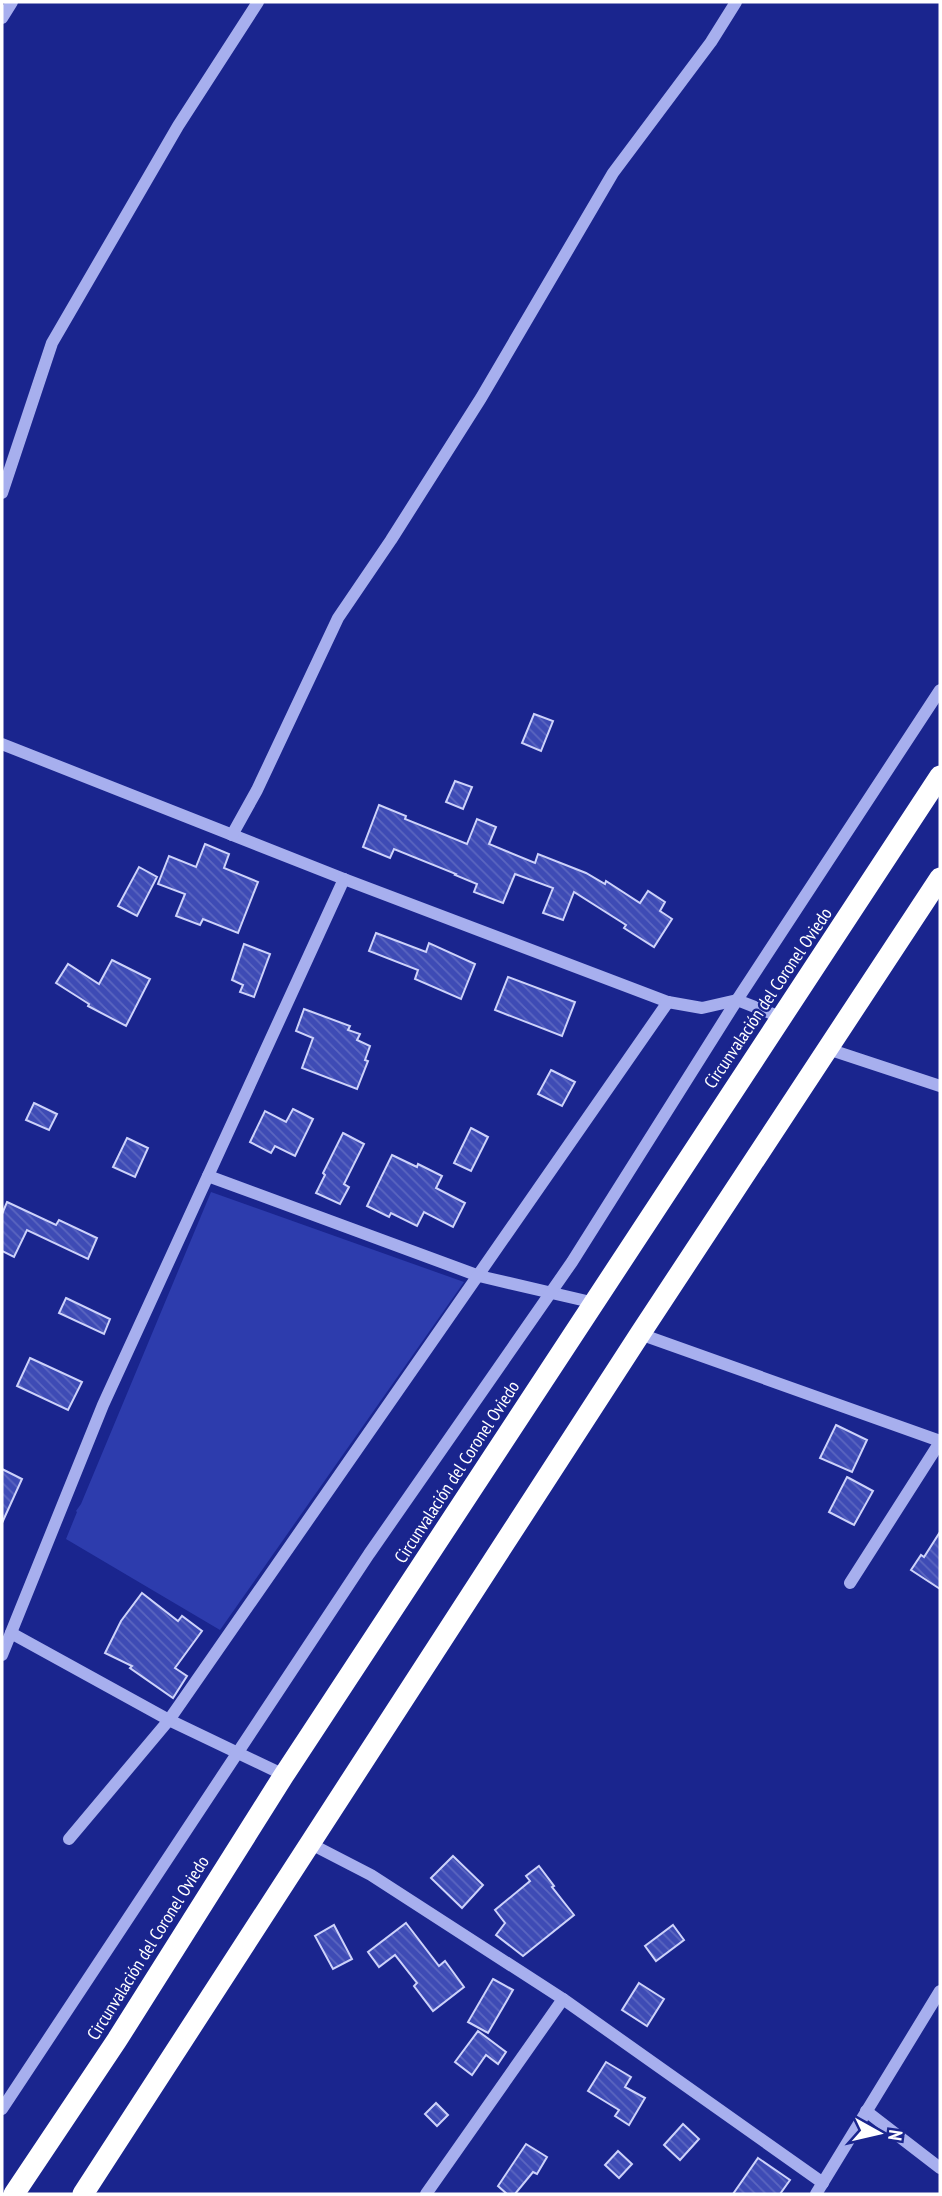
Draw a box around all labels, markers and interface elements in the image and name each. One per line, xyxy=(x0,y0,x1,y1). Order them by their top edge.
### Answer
street label: Circunvalación del Coronel Oviedo xyxy=(699,903,837,1092)
street label: Circunvalación del Coronel Oviedo xyxy=(389,1376,524,1567)
street label: Circunvalación del Coronel Oviedo xyxy=(81,1851,214,2044)
north arrow xyxy=(844,2098,914,2168)
text: N xyxy=(883,2129,908,2142)

